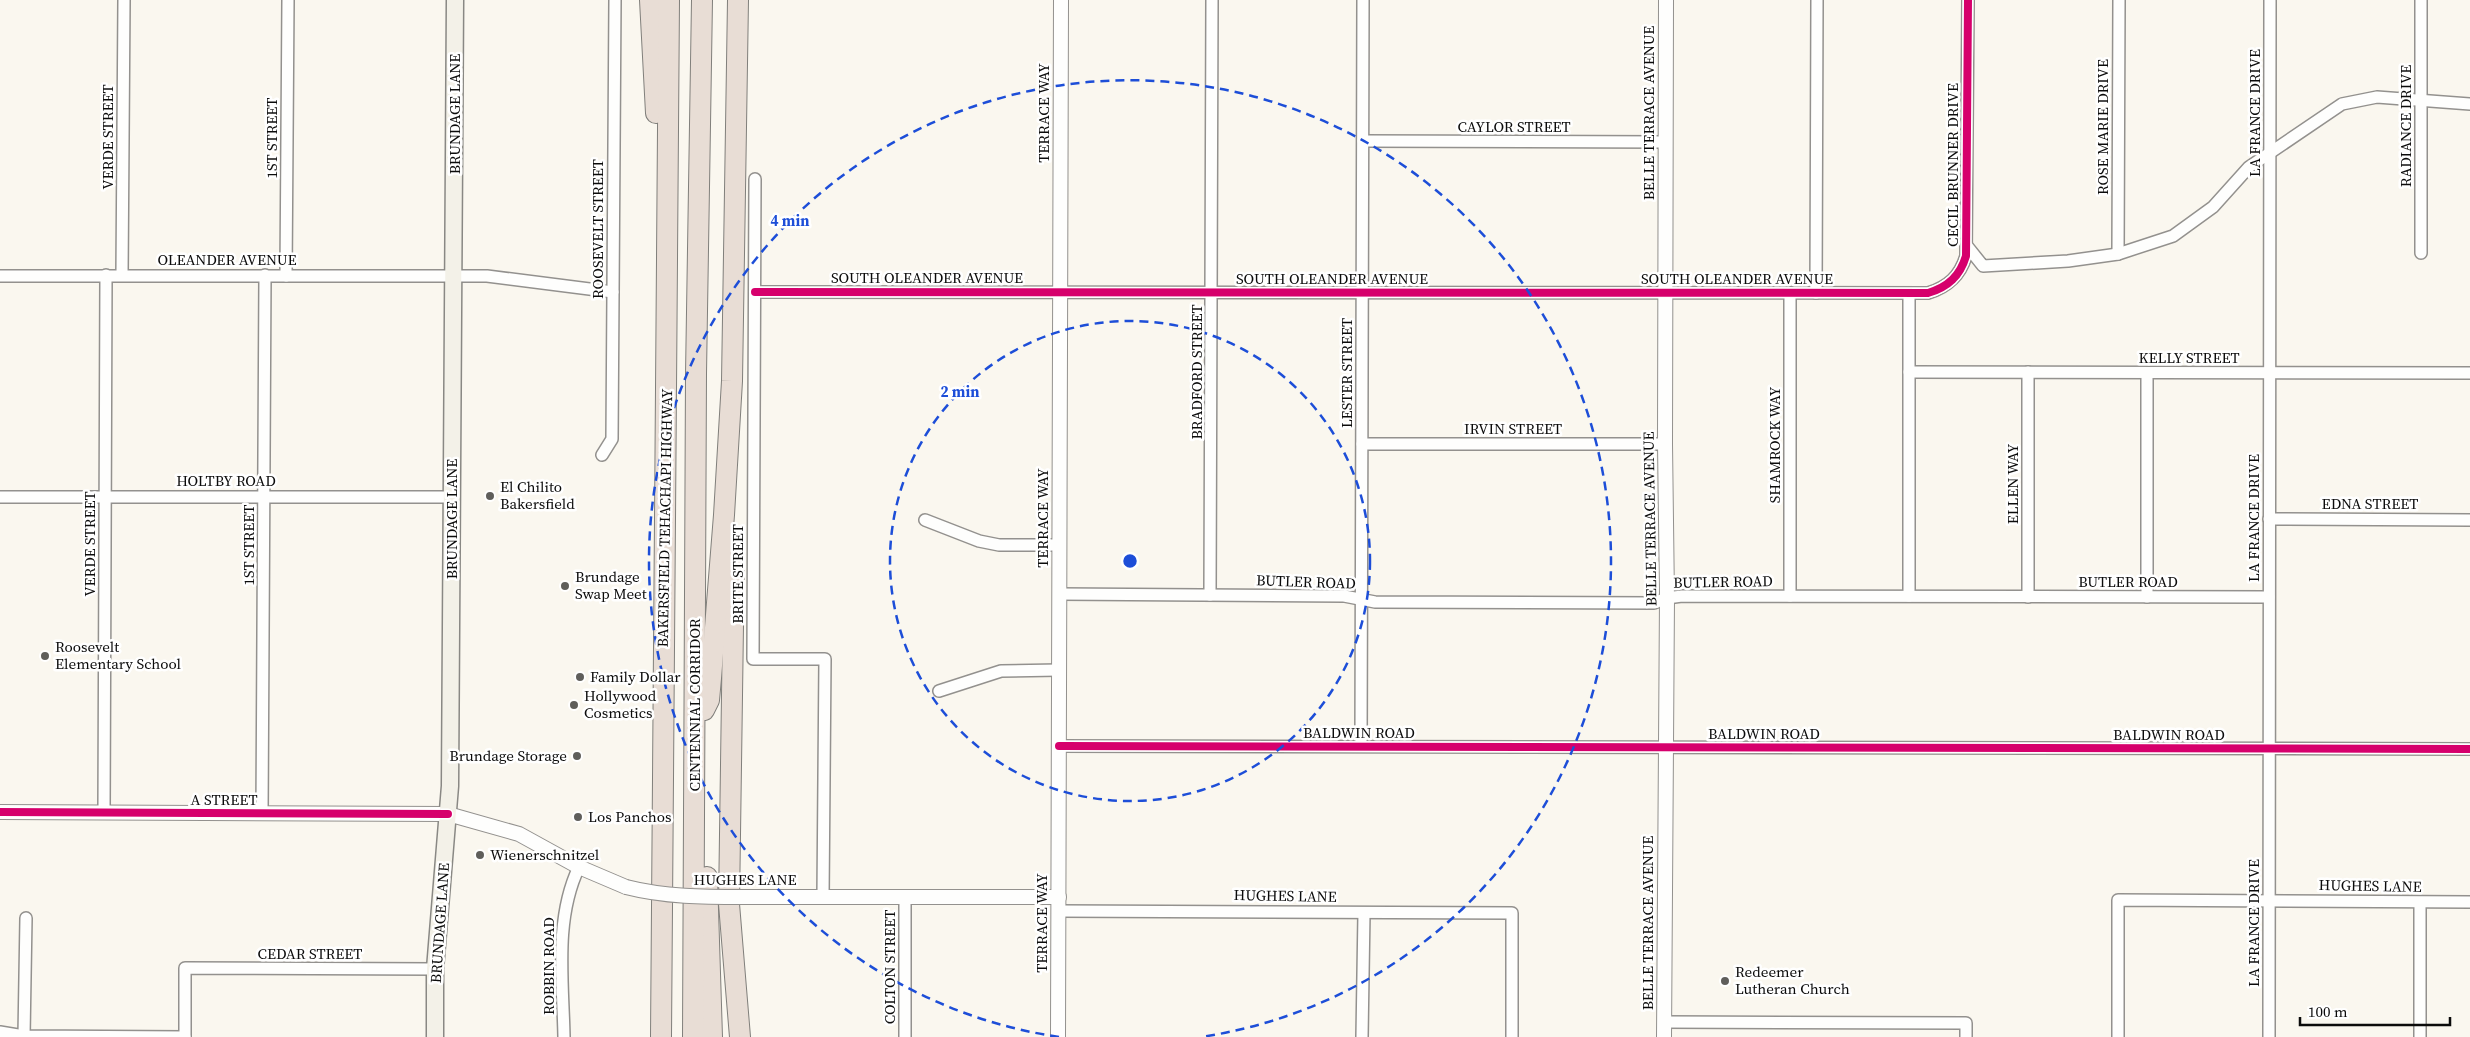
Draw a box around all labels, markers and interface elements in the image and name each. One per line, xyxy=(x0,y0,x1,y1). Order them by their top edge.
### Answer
street label: BELLE TERRACE AVENUE xyxy=(1638,26,1659,200)
street label: LA FRANCE DRIVE xyxy=(2244,49,2265,177)
street label: BRUNDAGE LANE xyxy=(444,54,465,174)
street label: ROSE MARIE DRIVE xyxy=(2092,59,2113,195)
street label: TERRACE WAY xyxy=(1033,63,1054,163)
street label: RADIANCE DRIVE xyxy=(2395,65,2416,187)
street label: CECIL BRUNNER DRIVE xyxy=(1942,83,1963,247)
street label: VERDE STREET xyxy=(97,84,118,190)
street label: 1ST STREET xyxy=(261,98,282,178)
street label: CAYLOR STREET xyxy=(1457,116,1571,137)
street label: ROOSEVELT STREET xyxy=(587,159,608,299)
text: 4 min xyxy=(771,210,809,231)
street label: OLEANDER AVENUE xyxy=(158,249,297,270)
street label: SOUTH OLEANDER AVENUE xyxy=(831,267,1023,288)
street label: SOUTH OLEANDER AVENUE xyxy=(1236,268,1428,289)
street label: SOUTH OLEANDER AVENUE xyxy=(1641,268,1833,289)
street label: BRADFORD STREET xyxy=(1186,304,1207,440)
street label: LESTER STREET xyxy=(1336,318,1357,428)
street label: KELLY STREET xyxy=(2138,347,2240,368)
text: 2 min xyxy=(941,381,979,402)
street label: SHAMROCK WAY xyxy=(1764,386,1785,503)
street label: BAKERSFIELD TEHACHAPI HIGHWAY xyxy=(652,388,677,648)
street label: IRVIN STREET xyxy=(1464,418,1562,439)
street label: BELLE TERRACE AVENUE xyxy=(1637,431,1662,607)
street label: ELLEN WAY xyxy=(2002,443,2023,524)
street label: LA FRANCE DRIVE xyxy=(2243,454,2264,582)
street label: BRUNDAGE LANE xyxy=(441,459,462,579)
street label: TERRACE WAY xyxy=(1032,468,1053,568)
street label: HOLTBY ROAD xyxy=(176,470,276,491)
place label: El Chilito Bakersfield xyxy=(500,476,575,514)
marker: El Chilito Bakersfield xyxy=(484,490,496,502)
street label: VERDE STREET xyxy=(79,491,100,597)
street label: EDNA STREET xyxy=(2322,493,2418,514)
street label: 1ST STREET xyxy=(238,505,259,585)
street label: BRITE STREET xyxy=(727,524,748,624)
centre of rings xyxy=(1121,552,1139,570)
place label: Brundage Swap Meet xyxy=(575,566,647,604)
street label: BUTLER ROAD xyxy=(1256,569,1356,594)
street label: BUTLER ROAD xyxy=(1673,570,1773,593)
street label: BUTLER ROAD xyxy=(2078,571,2178,592)
marker: Brundage Swap Meet xyxy=(559,580,571,592)
street label: CENTENNIAL CORRIDOR xyxy=(684,618,705,791)
place label: Roosevelt Elementary School xyxy=(55,636,182,674)
marker: Roosevelt Elementary School xyxy=(39,650,51,662)
place label: Family Dollar xyxy=(590,666,681,687)
marker: Family Dollar xyxy=(574,671,586,683)
place label: Hollywood Cosmetics xyxy=(584,685,657,723)
marker: Hollywood Cosmetics xyxy=(568,699,580,711)
street label: BALDWIN ROAD xyxy=(1303,722,1415,743)
street label: BALDWIN ROAD xyxy=(1708,723,1820,744)
street label: BALDWIN ROAD xyxy=(2113,724,2225,745)
place label: Brundage Storage xyxy=(449,745,567,766)
marker: Brundage Storage xyxy=(571,750,583,762)
street label: A STREET xyxy=(191,789,257,810)
place label: Los Panchos xyxy=(588,806,672,827)
marker: Los Panchos xyxy=(572,811,584,823)
street label: BELLE TERRACE AVENUE xyxy=(1637,836,1658,1010)
place label: Wienerschnitzel xyxy=(490,844,600,865)
marker: Wienerschnitzel xyxy=(474,849,486,861)
street label: LA FRANCE DRIVE xyxy=(2243,859,2264,987)
street label: BRUNDAGE LANE xyxy=(425,862,454,984)
street label: HUGHES LANE xyxy=(693,869,797,890)
street label: TERRACE WAY xyxy=(1031,873,1052,973)
street label: HUGHES LANE xyxy=(2318,874,2422,897)
street label: HUGHES LANE xyxy=(1233,884,1337,907)
street label: COLTON STREET xyxy=(879,910,900,1024)
street label: ROBBIN ROAD xyxy=(538,917,559,1015)
street label: CEDAR STREET xyxy=(258,943,362,964)
place label: Redeemer Lutheran Church xyxy=(1735,961,1850,999)
marker: Redeemer Lutheran Church xyxy=(1719,975,1731,987)
scale bar xyxy=(2300,994,2450,1026)
text: 100 m xyxy=(2308,1001,2348,1022)

